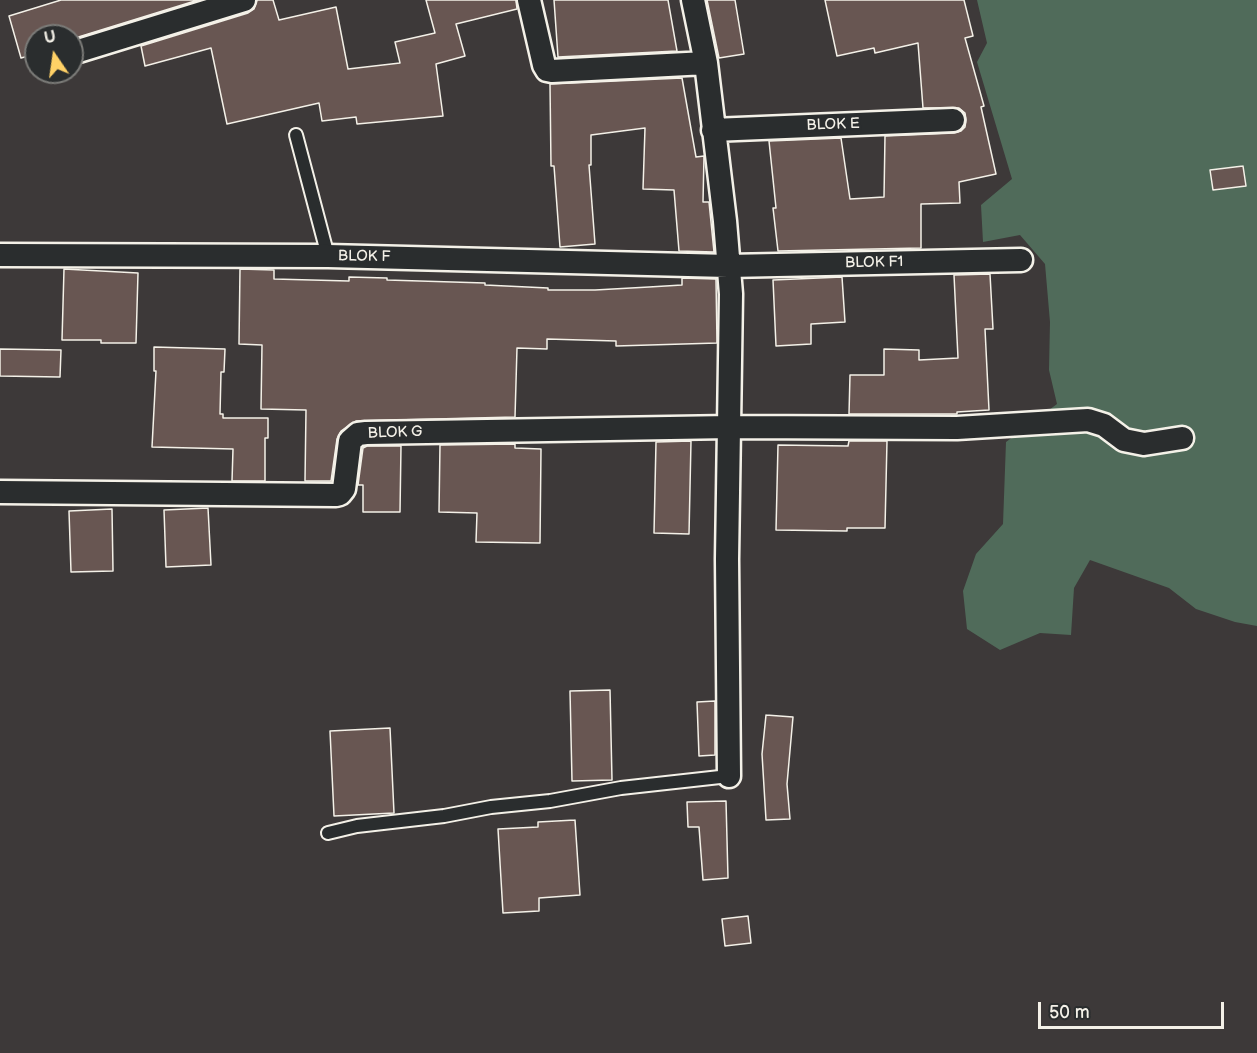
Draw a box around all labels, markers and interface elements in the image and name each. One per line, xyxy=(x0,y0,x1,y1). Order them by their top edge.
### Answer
north arrow xyxy=(24,24,84,84)
text: U xyxy=(43,27,58,48)
street label: BLOK E xyxy=(806,115,860,135)
street label: BLOK F xyxy=(338,248,390,266)
street label: BLOK F1 xyxy=(845,253,903,273)
street label: BLOK G xyxy=(367,423,423,443)
scale bar xyxy=(1041,990,1227,1028)
text: 50 m xyxy=(1049,1002,1090,1023)

